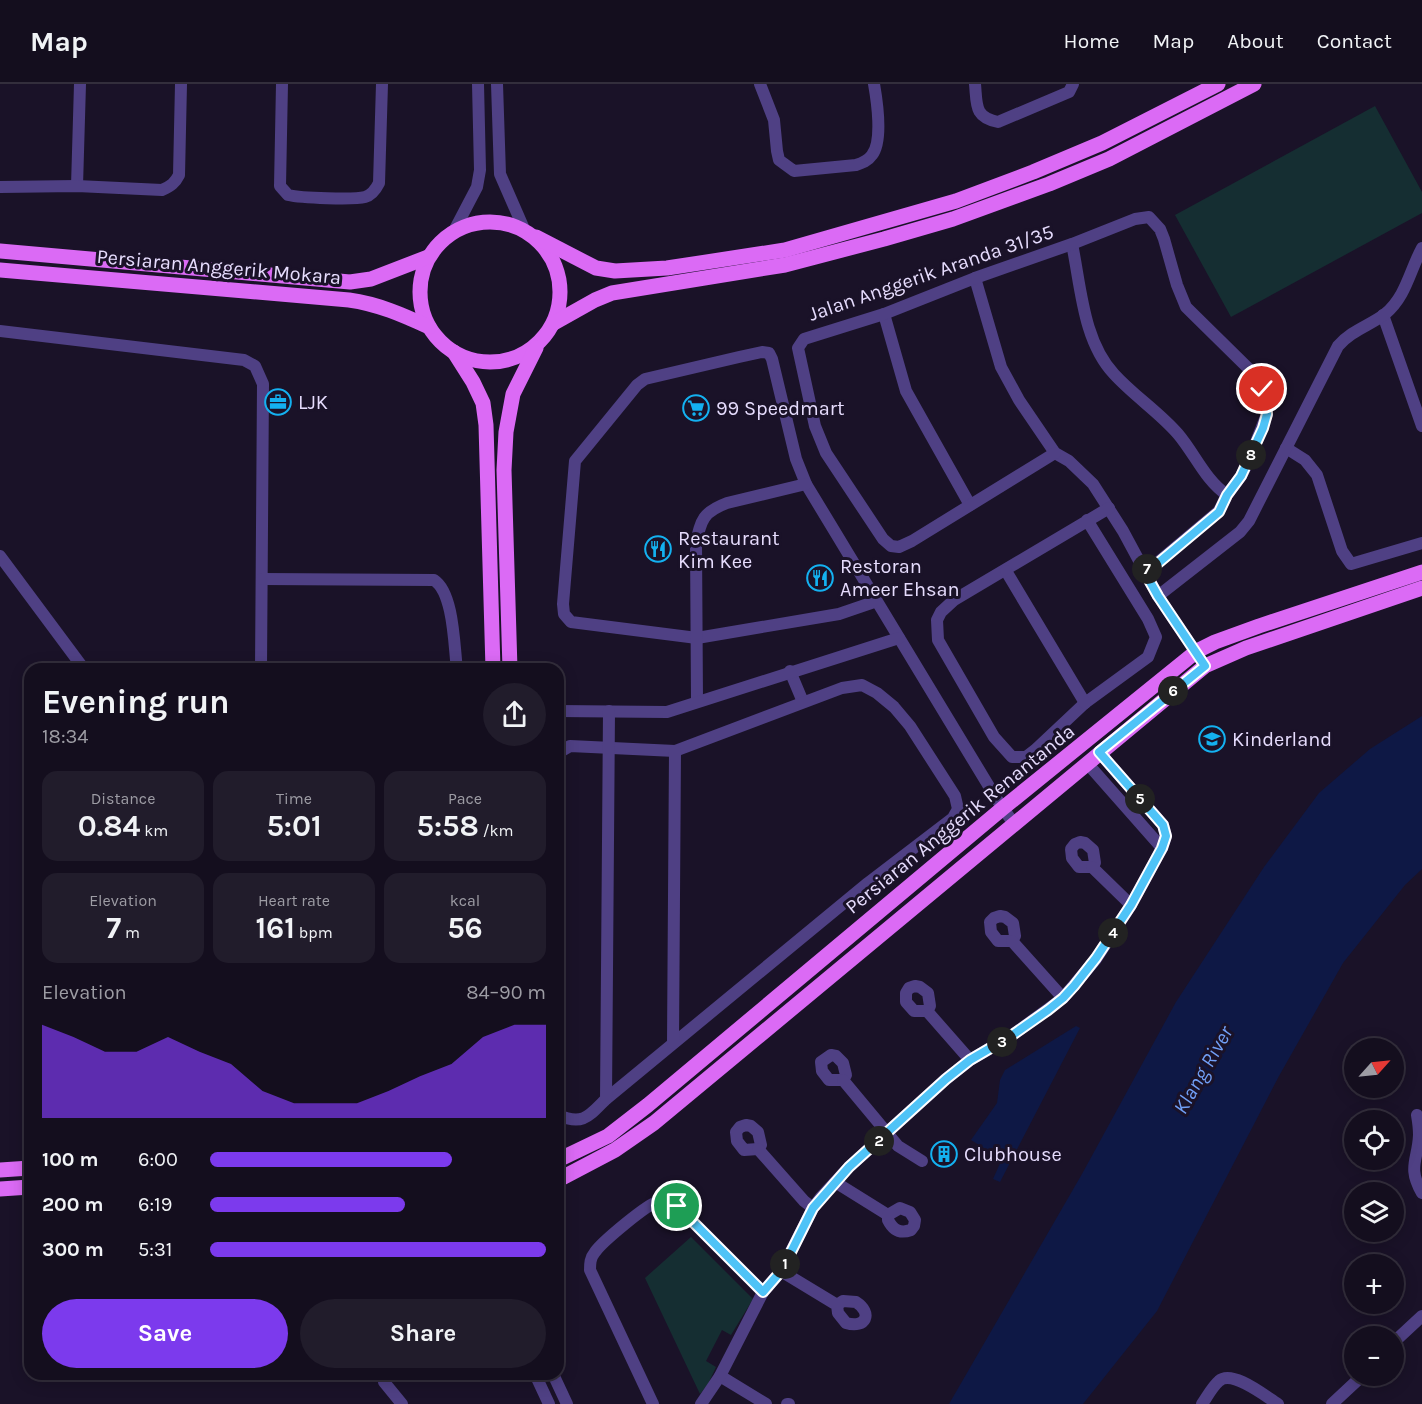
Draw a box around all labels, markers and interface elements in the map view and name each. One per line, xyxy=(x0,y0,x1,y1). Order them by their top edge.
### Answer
text: Map xyxy=(30,25,88,58)
text: Home xyxy=(1064,29,1120,53)
text: Map xyxy=(1153,29,1194,53)
text: About xyxy=(1227,29,1284,53)
text: Contact xyxy=(1317,29,1392,53)
street label: Jalan Anggerik Aranda 31/35 xyxy=(805,220,1057,326)
street label: Persiaran Anggerik Mokara xyxy=(96,245,342,289)
pin xyxy=(1236,363,1287,414)
icon: check xyxy=(1245,372,1278,405)
office icon: LJK xyxy=(263,387,293,417)
place label: LJK xyxy=(298,391,328,414)
supermarket icon: 99 Speedmart xyxy=(681,393,711,423)
place label: 99 Speedmart xyxy=(716,397,845,420)
pin: 8 xyxy=(1236,440,1266,470)
text: 8 xyxy=(1246,445,1256,464)
place label: Restaurant Kim Kee xyxy=(678,527,780,573)
restaurant icon: Restaurant Kim Kee xyxy=(643,534,673,564)
pin: 7 xyxy=(1132,554,1162,584)
place label: Restoran Ameer Ehsan xyxy=(840,555,960,601)
text: 7 xyxy=(1143,559,1151,578)
restaurant icon: Restoran Ameer Ehsan xyxy=(805,563,835,593)
pin: 6 xyxy=(1158,676,1188,706)
text: 6 xyxy=(1168,681,1178,700)
text: Evening run xyxy=(42,683,230,721)
button: share xyxy=(483,683,546,746)
street label: Persiaran Anggerik Renantanda xyxy=(841,719,1079,919)
school or university icon: Kinderland xyxy=(1197,724,1227,754)
text: 18:34 xyxy=(42,725,89,748)
place label: Kinderland xyxy=(1232,728,1332,751)
pin: 5 xyxy=(1125,784,1155,814)
text: Distance xyxy=(91,789,155,808)
text: Time xyxy=(276,789,312,808)
text: Pace xyxy=(448,789,482,808)
text: 5 xyxy=(1135,789,1145,808)
text: 0.84 xyxy=(78,808,140,844)
text: 5:01 xyxy=(266,808,322,844)
text: 5:58 xyxy=(416,808,479,844)
text: km xyxy=(140,821,168,840)
text: /km xyxy=(479,821,514,840)
text: Elevation xyxy=(89,891,157,910)
text: Heart rate xyxy=(258,891,330,910)
text: kcal xyxy=(450,891,480,910)
text: 7 xyxy=(106,910,121,946)
text: 161 xyxy=(255,910,295,946)
text: 56 xyxy=(447,910,483,946)
pin: 4 xyxy=(1098,918,1128,948)
text: m xyxy=(121,923,140,942)
text: bpm xyxy=(295,923,333,942)
text: 4 xyxy=(1108,923,1118,942)
text: Elevation xyxy=(42,981,127,1004)
text: 84–90 m xyxy=(466,981,546,1004)
water label: Klang River xyxy=(1168,1021,1238,1118)
pin: 3 xyxy=(987,1027,1017,1057)
text: 3 xyxy=(997,1032,1007,1051)
north arrow xyxy=(1344,1038,1404,1098)
map controls xyxy=(1344,1038,1404,1386)
button: locate xyxy=(1344,1110,1404,1170)
pin: 2 xyxy=(864,1126,894,1156)
text: 2 xyxy=(874,1131,884,1150)
building icon: Clubhouse xyxy=(929,1139,959,1169)
place label: Clubhouse xyxy=(964,1143,1062,1166)
text: 100 m xyxy=(42,1148,98,1171)
text: 6:00 xyxy=(138,1148,178,1171)
pin xyxy=(651,1180,702,1231)
button: layers xyxy=(1344,1182,1404,1242)
icon: arrive xyxy=(660,1189,693,1222)
text: 200 m xyxy=(42,1193,103,1216)
text: 6:19 xyxy=(138,1193,172,1216)
text: 300 m xyxy=(42,1238,104,1261)
text: 5:31 xyxy=(138,1238,172,1261)
pin: 1 xyxy=(770,1249,800,1279)
text: 1 xyxy=(782,1254,788,1273)
button: + xyxy=(1344,1254,1404,1314)
button: Save xyxy=(42,1299,288,1368)
button: Share xyxy=(300,1299,546,1368)
button: − xyxy=(1344,1326,1404,1386)

